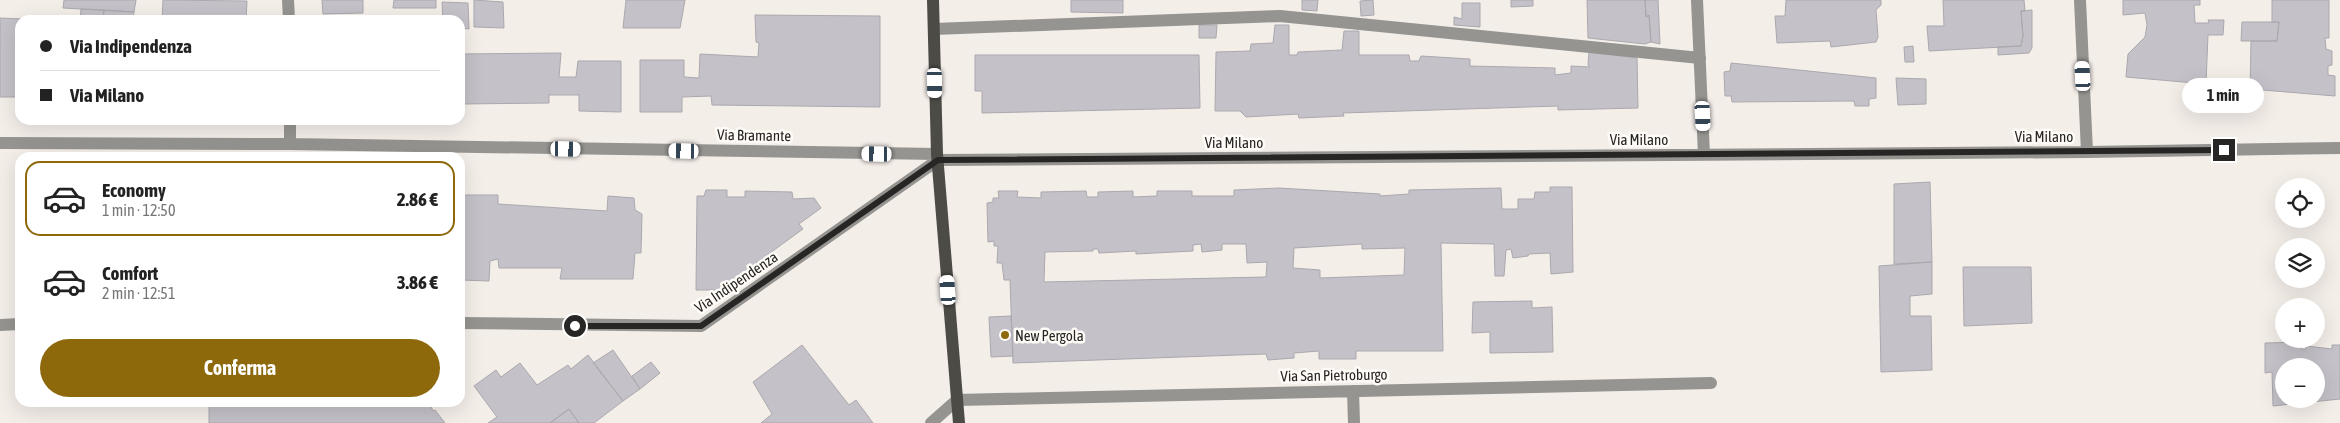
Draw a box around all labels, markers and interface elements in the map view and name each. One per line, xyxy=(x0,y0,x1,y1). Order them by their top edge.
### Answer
text: Via Indipendenza xyxy=(70,35,192,57)
car xyxy=(2074,61,2091,91)
car xyxy=(927,68,942,98)
callout: 1 min xyxy=(2183,78,2265,112)
text: Via Milano xyxy=(70,84,144,106)
text: 1 min xyxy=(2207,86,2239,104)
car xyxy=(1694,101,1711,131)
street label: Via Bramante xyxy=(717,126,791,144)
street label: Via Milano xyxy=(2015,128,2073,145)
street label: Via Milano xyxy=(1610,131,1668,148)
street label: Via Milano xyxy=(1205,134,1263,151)
route end xyxy=(2213,139,2235,161)
car xyxy=(550,141,581,157)
car xyxy=(668,143,699,159)
car xyxy=(861,146,892,162)
icon: car xyxy=(42,176,87,221)
map controls xyxy=(2275,178,2325,408)
button: locate xyxy=(2275,178,2325,228)
text: Economy xyxy=(102,179,166,201)
text: 2.86 € xyxy=(397,188,438,210)
text: 1 min · 12:50 xyxy=(102,201,175,219)
button: layers xyxy=(2275,238,2325,288)
street label: Via Indipendenza xyxy=(691,248,781,316)
icon: car xyxy=(42,259,87,304)
text: Comfort xyxy=(102,262,158,284)
text: 3.86 € xyxy=(397,271,438,293)
car xyxy=(939,275,956,305)
text: 2 min · 12:51 xyxy=(102,284,175,302)
button: + xyxy=(2275,298,2325,348)
route start xyxy=(564,315,586,337)
place label: New Pergola xyxy=(1015,327,1084,344)
marker: New Pergola xyxy=(999,329,1011,341)
button: Conferma xyxy=(40,339,440,397)
button: − xyxy=(2275,358,2325,408)
street label: Via San Pietroburgo xyxy=(1280,366,1388,384)

